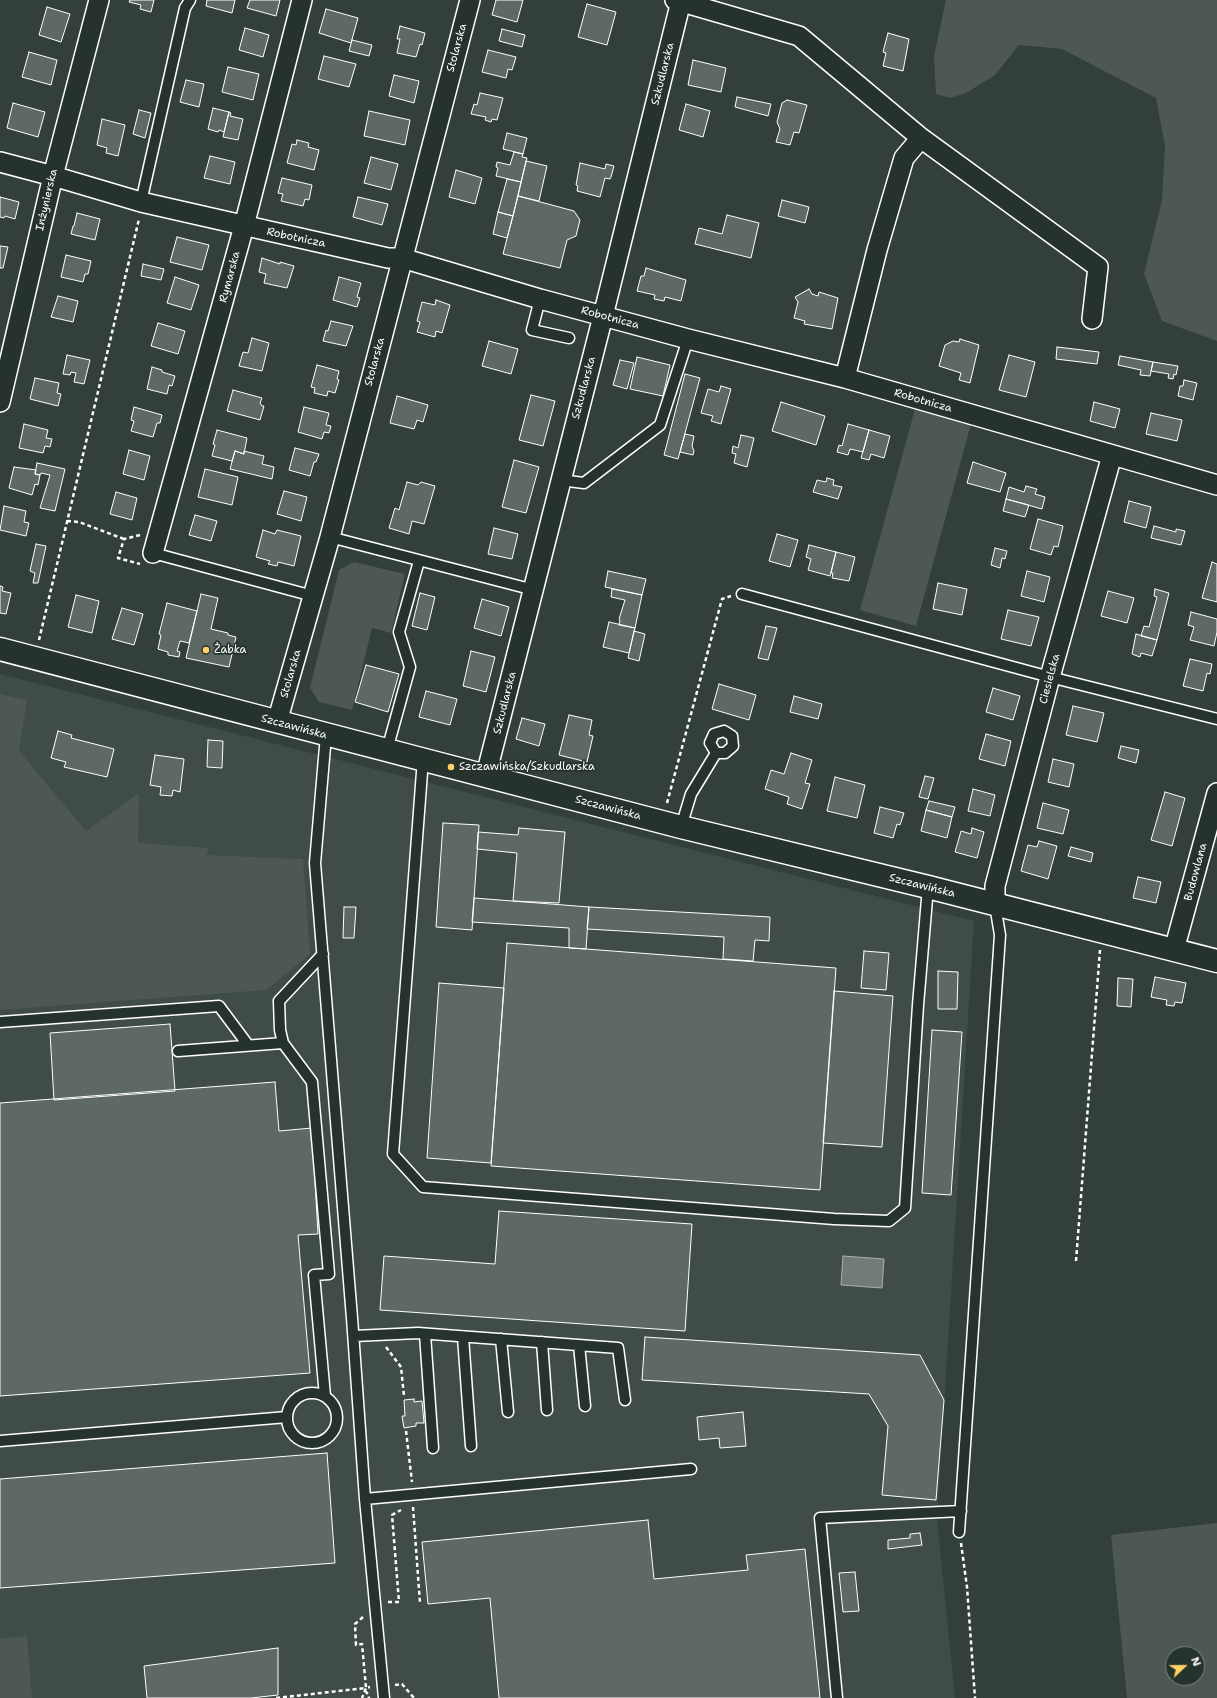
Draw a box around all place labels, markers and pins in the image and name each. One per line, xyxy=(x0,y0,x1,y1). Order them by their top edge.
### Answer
place label: Żabka xyxy=(214,643,246,657)
marker: Żabka xyxy=(201,645,211,655)
place label: Szczawińska/Szkudlarska xyxy=(459,760,595,774)
marker: Szczawińska/Szkudlarska xyxy=(446,762,456,772)

